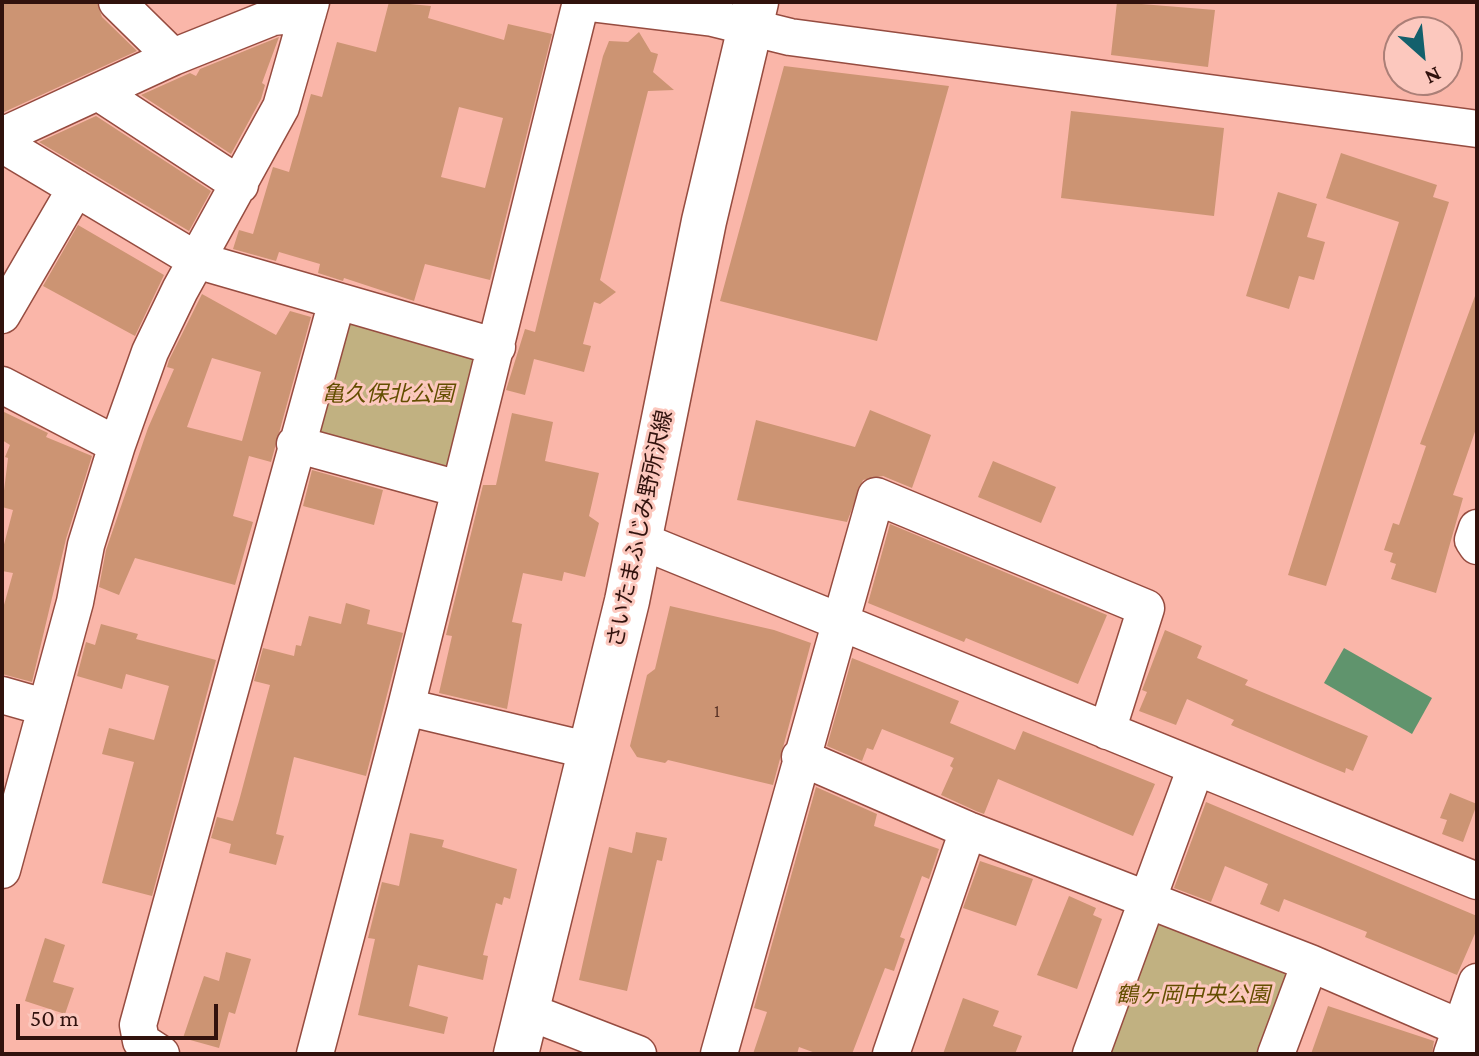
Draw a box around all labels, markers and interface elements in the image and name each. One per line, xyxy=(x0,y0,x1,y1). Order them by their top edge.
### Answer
north arrow xyxy=(1383,16,1463,96)
text: N xyxy=(1421,62,1446,91)
park label: 亀久保北公園 xyxy=(322,381,454,407)
street label: さいたまふじみ野所沢線 xyxy=(602,408,678,650)
house number: 1 xyxy=(714,700,720,722)
park label: 鶴ヶ岡中央公園 xyxy=(1116,982,1270,1008)
scale bar xyxy=(20,988,222,1038)
text: 50 m xyxy=(30,1004,79,1031)

